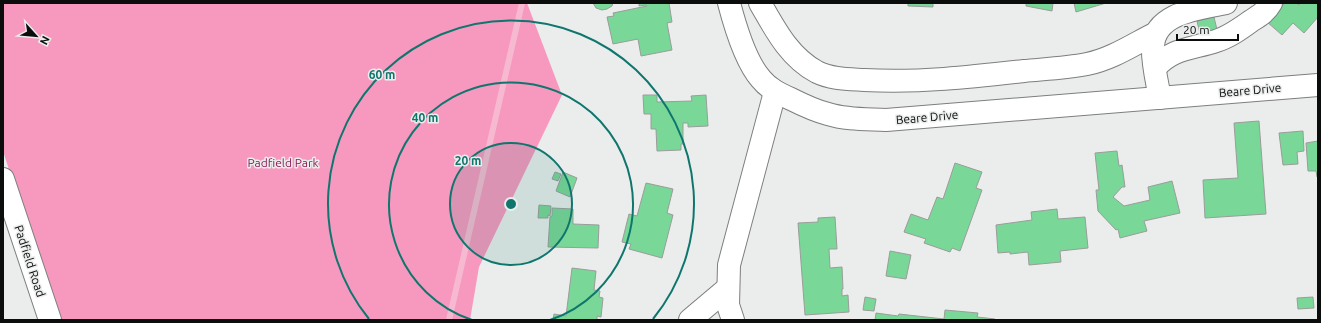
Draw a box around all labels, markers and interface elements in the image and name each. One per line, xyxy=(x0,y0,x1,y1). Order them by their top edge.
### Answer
north arrow xyxy=(16,16,56,56)
scale bar xyxy=(1177,16,1238,42)
text: 20 m xyxy=(1183,23,1210,36)
text: N xyxy=(38,34,52,47)
text: 60 m xyxy=(369,68,395,81)
street label: Beare Drive xyxy=(1218,81,1282,99)
street label: Beare Drive xyxy=(895,108,959,126)
text: 40 m xyxy=(412,111,438,124)
text: 20 m xyxy=(455,154,481,167)
park label: Padfield Park xyxy=(247,156,319,169)
centre of rings xyxy=(504,197,518,211)
street label: Padfield Road xyxy=(12,223,48,299)

